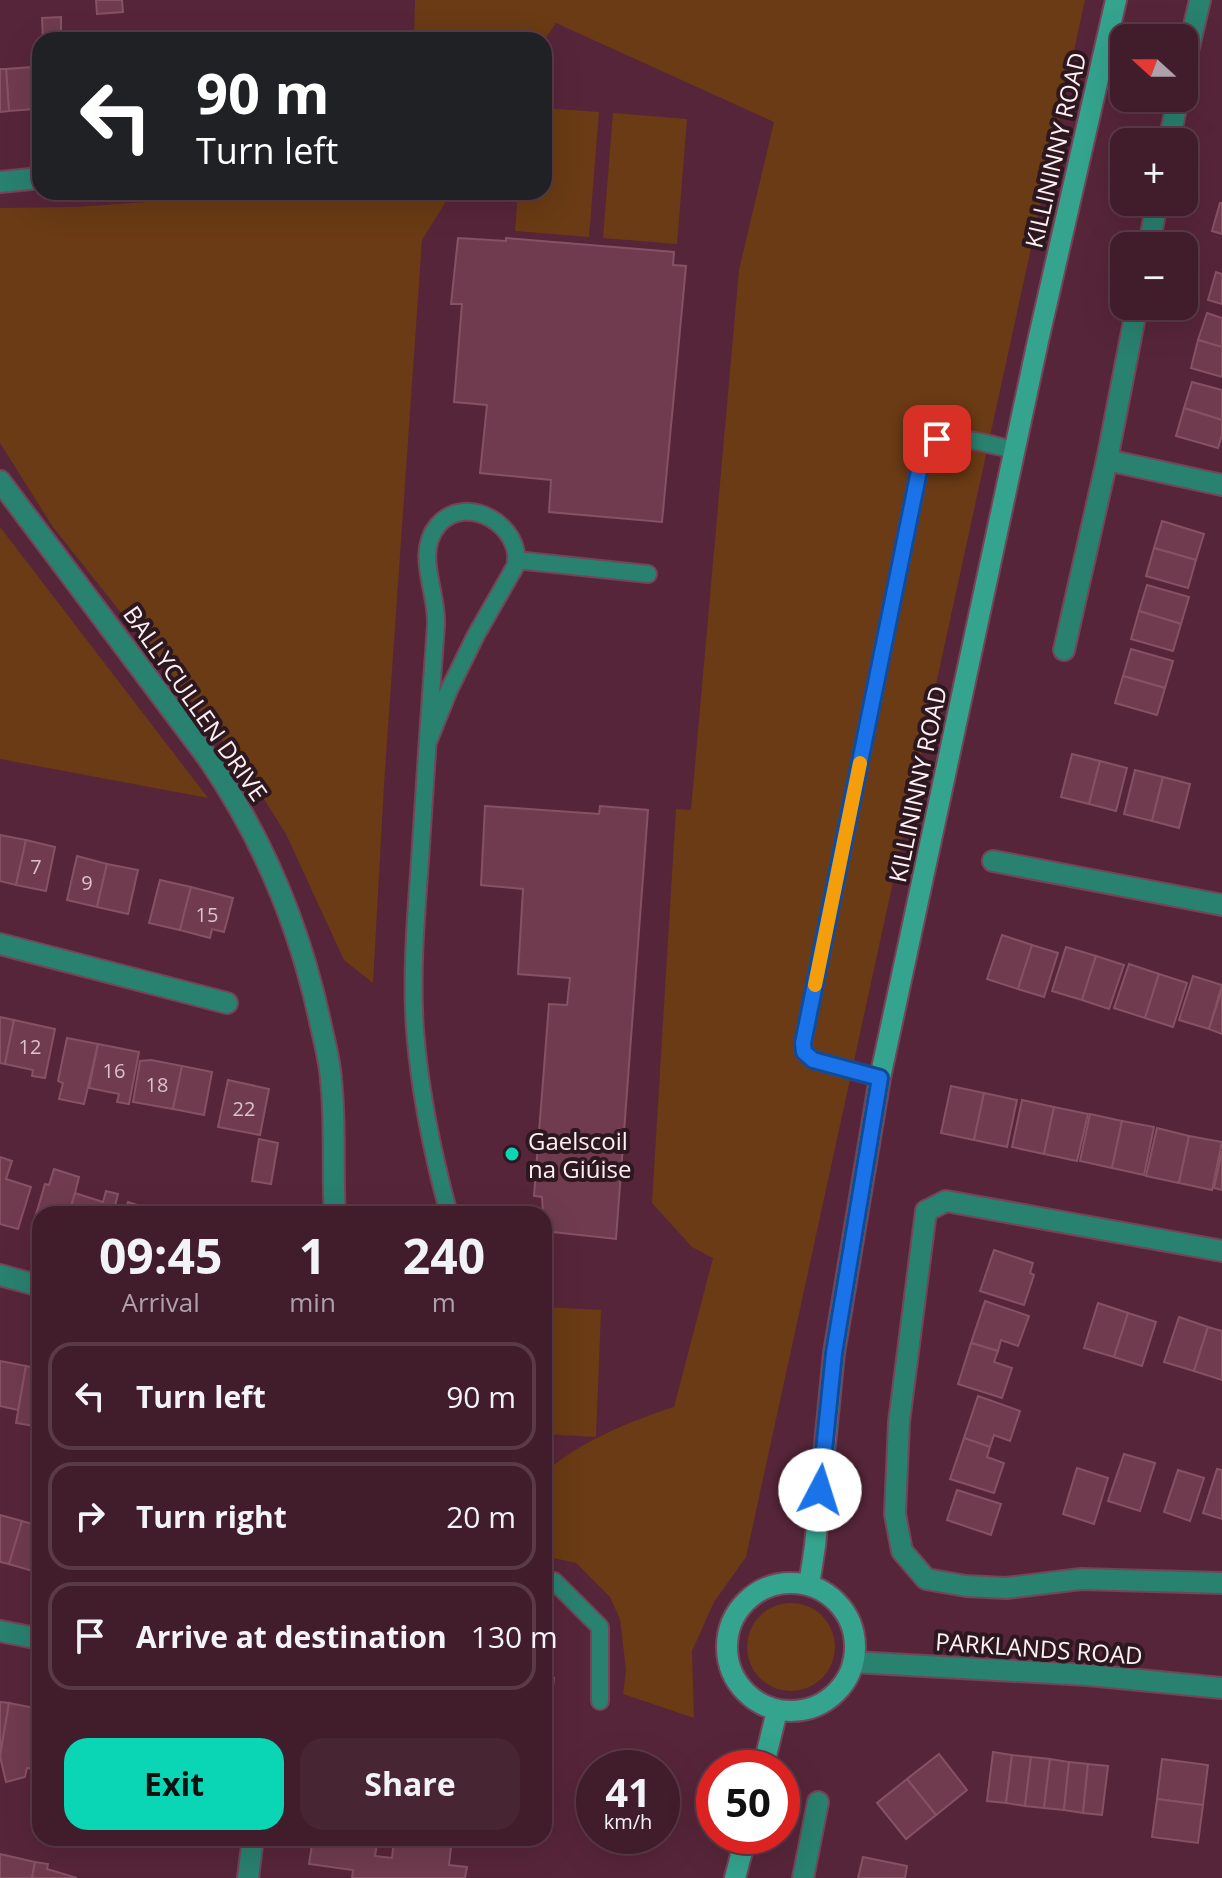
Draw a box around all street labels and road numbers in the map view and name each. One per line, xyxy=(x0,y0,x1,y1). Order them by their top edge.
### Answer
street label: KILLININNY ROAD xyxy=(1016,49,1094,251)
street label: BALLYCULLEN DRIVE xyxy=(116,599,276,807)
street label: KILLININNY ROAD xyxy=(880,683,954,885)
street label: PARKLANDS ROAD xyxy=(934,1624,1144,1672)

